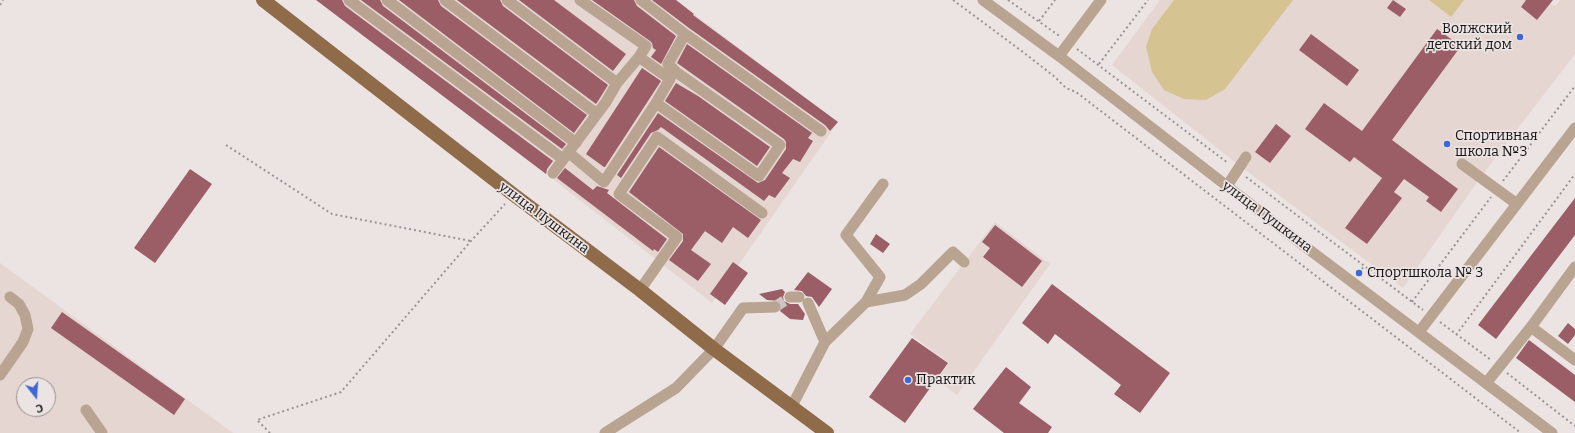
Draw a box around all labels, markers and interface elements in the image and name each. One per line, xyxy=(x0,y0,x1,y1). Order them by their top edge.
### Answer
place label: Волжский детский дом xyxy=(1426,21,1512,54)
marker: Волжский детский дом xyxy=(1515,32,1525,42)
place label: Спортивная школа №3 xyxy=(1455,128,1538,160)
marker: Спортивная школа №3 xyxy=(1442,139,1452,149)
street label: улица Пушкина xyxy=(1219,178,1315,256)
street label: улица Пушкина xyxy=(496,179,592,257)
place label: Спортшкола № 3 xyxy=(1367,265,1483,281)
marker: Спортшкола № 3 xyxy=(1354,268,1364,278)
place label: Практик xyxy=(916,372,975,388)
marker: Практик xyxy=(903,375,913,385)
north arrow xyxy=(16,377,56,417)
text: С xyxy=(34,401,45,415)

